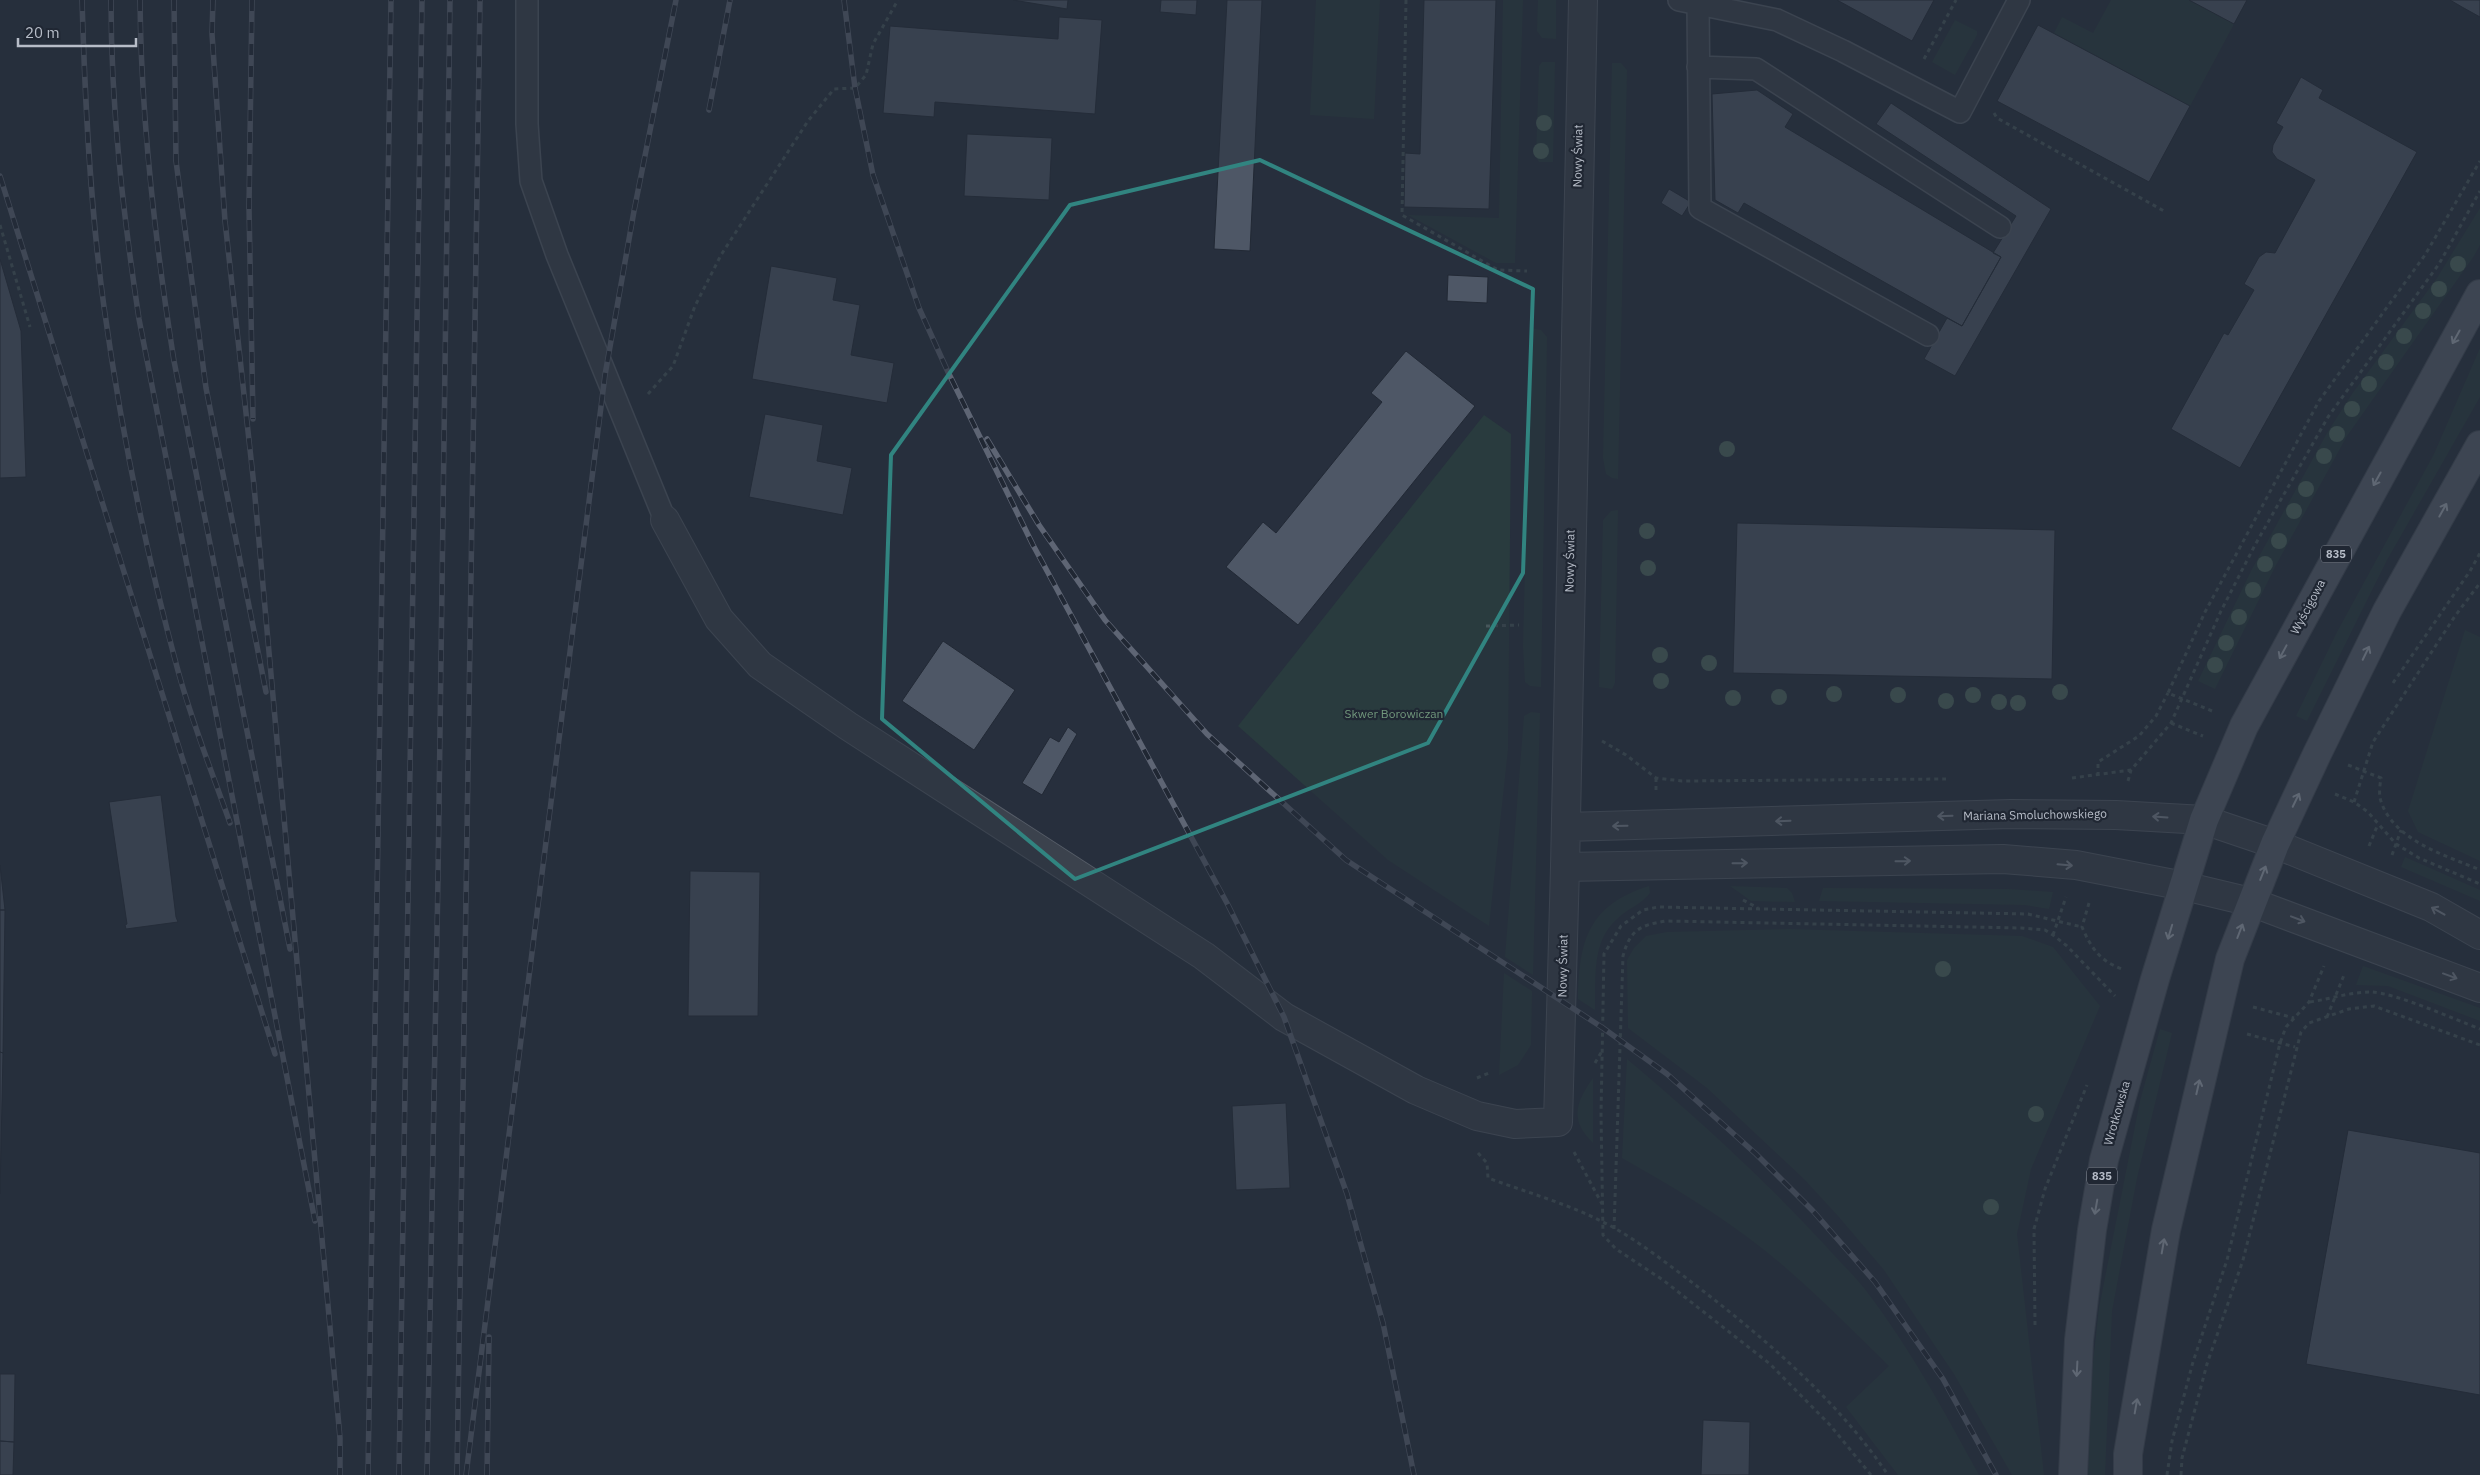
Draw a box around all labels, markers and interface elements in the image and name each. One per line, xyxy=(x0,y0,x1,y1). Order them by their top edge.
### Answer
scale bar xyxy=(18,15,135,47)
text: 20 m xyxy=(25,23,60,42)
street label: Nowy Świat xyxy=(1569,124,1586,188)
one-way arrow xyxy=(2451,329,2461,343)
one-way arrow xyxy=(2372,471,2382,486)
one-way arrow xyxy=(2438,504,2448,518)
street label: Nowy Świat xyxy=(1561,529,1578,593)
road number: 835 xyxy=(2321,546,2351,562)
street label: Wyścigowa xyxy=(2287,576,2329,637)
one-way arrow xyxy=(2278,645,2288,659)
one-way arrow xyxy=(2361,646,2371,661)
park label: Skwer Borowiczan xyxy=(1345,706,1443,721)
one-way arrow xyxy=(2292,793,2301,808)
street label: Mariana Smoluchowskiego xyxy=(1963,806,2107,823)
one-way arrow xyxy=(1937,812,1953,821)
one-way arrow xyxy=(2152,813,2168,822)
one-way arrow xyxy=(1775,817,1791,826)
one-way arrow xyxy=(1613,821,1629,831)
one-way arrow xyxy=(1894,856,1911,866)
one-way arrow xyxy=(1732,859,1748,868)
one-way arrow xyxy=(2057,860,2073,869)
one-way arrow xyxy=(2259,866,2268,881)
one-way arrow xyxy=(2430,906,2445,916)
one-way arrow xyxy=(2290,916,2305,925)
one-way arrow xyxy=(2164,924,2174,940)
one-way arrow xyxy=(2236,924,2246,939)
street label: Nowy Świat xyxy=(1554,934,1571,998)
one-way arrow xyxy=(2442,972,2457,981)
street label: Wrotkowska xyxy=(2100,1078,2133,1147)
one-way arrow xyxy=(2194,1080,2203,1096)
road number: 835 xyxy=(2087,1168,2117,1184)
one-way arrow xyxy=(2091,1199,2101,1215)
one-way arrow xyxy=(2158,1238,2168,1254)
one-way arrow xyxy=(2073,1361,2082,1377)
one-way arrow xyxy=(2131,1399,2141,1415)

